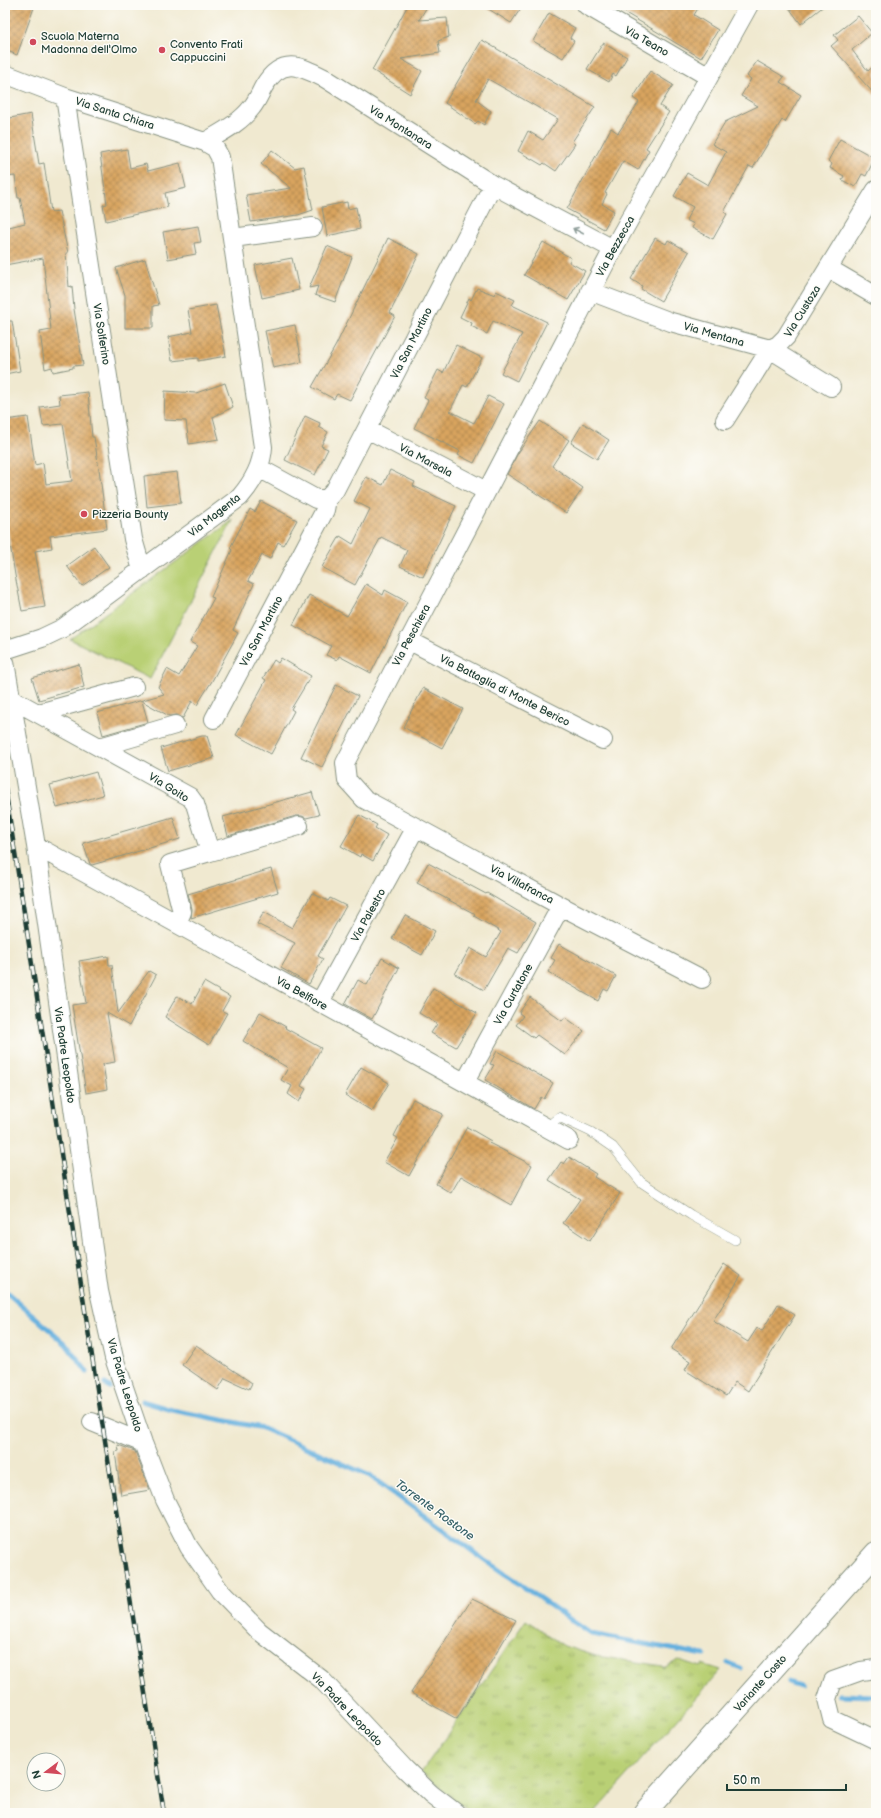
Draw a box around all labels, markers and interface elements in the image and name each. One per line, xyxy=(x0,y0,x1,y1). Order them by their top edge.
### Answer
street label: Via Teano xyxy=(622,24,671,59)
place label: Scuola Materna Madonna dell'Olmo xyxy=(41,30,137,56)
marker: Scuola Materna Madonna dell'Olmo xyxy=(28,37,38,47)
place label: Convento Frati Cappuccini xyxy=(170,38,243,64)
marker: Convento Frati Cappuccini xyxy=(157,45,167,55)
street label: Via Santa Chiara xyxy=(74,95,156,132)
street label: Via Montanara xyxy=(367,103,435,152)
street label: Via Bezzecca xyxy=(593,214,637,279)
one-way arrow xyxy=(572,227,584,234)
street label: Via Custoza xyxy=(781,283,823,340)
street label: Via Solferino xyxy=(90,302,113,366)
street label: Via San Martino xyxy=(388,305,435,381)
street label: Via Mentana xyxy=(682,320,746,349)
street label: Via Marsala xyxy=(397,441,455,480)
street label: Via Magenta xyxy=(186,491,243,540)
place label: Pizzeria Bounty xyxy=(92,508,168,521)
marker: Pizzeria Bounty xyxy=(79,509,89,519)
street label: Via San Martino xyxy=(237,593,286,669)
street label: Via Peschiera xyxy=(390,602,433,668)
street label: Via Battaglia di Monte Berico xyxy=(437,652,572,729)
street label: Via Goito xyxy=(146,770,191,805)
street label: Via Villafranca xyxy=(488,862,556,907)
street label: Via Palestro xyxy=(348,886,388,944)
street label: Via Curtatone xyxy=(491,961,536,1027)
street label: Via Belfiore xyxy=(274,974,330,1013)
street label: Via Padre Leopoldo xyxy=(51,1006,78,1104)
street label: Via Padre Leopoldo xyxy=(104,1337,145,1433)
water label: Torrente Rostone xyxy=(392,1477,477,1544)
street label: Variante Costo xyxy=(731,1652,789,1715)
street label: Via Padre Leopoldo xyxy=(308,1670,385,1749)
north arrow xyxy=(26,1752,66,1792)
scale bar xyxy=(727,1766,846,1792)
text: N xyxy=(29,1769,44,1780)
text: 50 m xyxy=(733,1773,760,1788)

